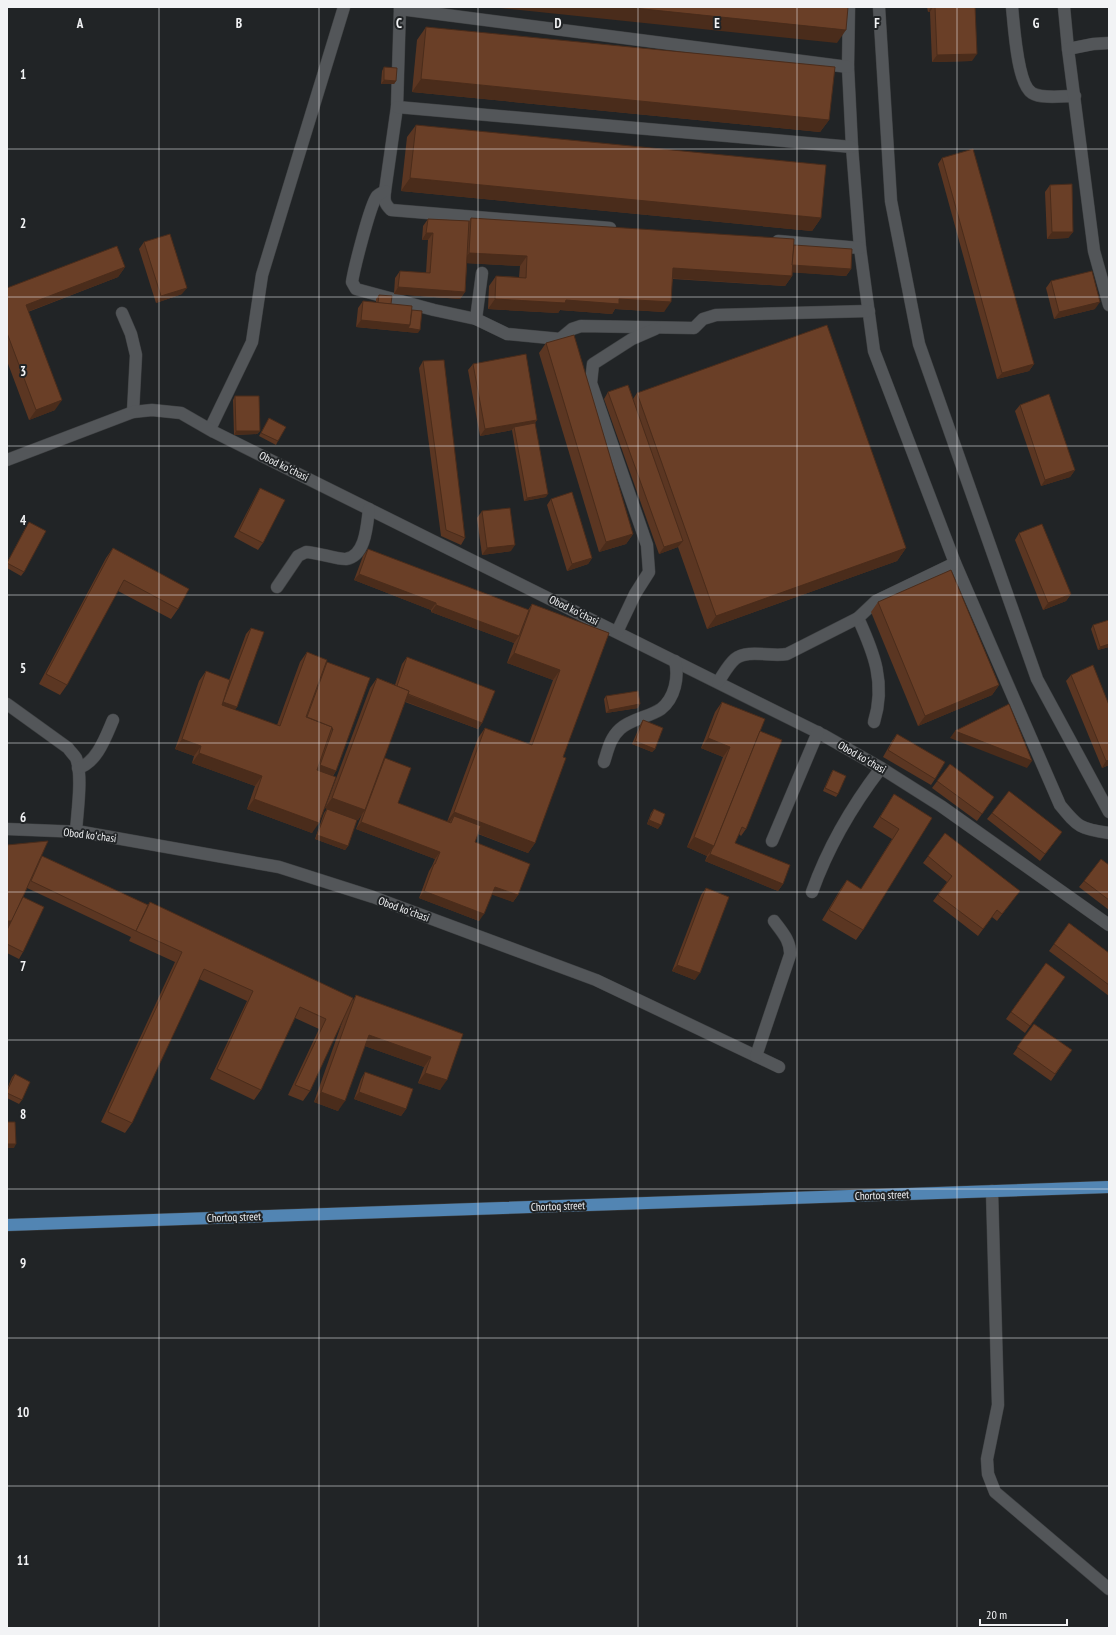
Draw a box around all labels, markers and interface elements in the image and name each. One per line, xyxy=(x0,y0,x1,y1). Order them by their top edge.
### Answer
text: A xyxy=(76,15,84,32)
text: B xyxy=(236,15,242,32)
text: C xyxy=(396,15,402,32)
text: D xyxy=(555,15,562,32)
text: E xyxy=(714,15,720,32)
text: F xyxy=(874,15,880,32)
text: G xyxy=(1033,15,1040,32)
text: 1 xyxy=(20,66,26,83)
text: 2 xyxy=(20,215,26,232)
text: 3 xyxy=(20,363,26,380)
street label: Obod koʻchasi xyxy=(257,448,311,484)
text: 4 xyxy=(20,512,27,529)
street label: Obod koʻchasi xyxy=(547,592,601,628)
text: 5 xyxy=(20,660,26,677)
street label: Obod koʻchasi xyxy=(835,738,889,776)
text: 6 xyxy=(20,809,26,826)
street label: Obod koʻchasi xyxy=(63,825,117,845)
street label: Obod koʻchasi xyxy=(377,893,431,925)
text: 7 xyxy=(20,958,26,975)
text: 8 xyxy=(20,1106,26,1123)
street label: Chortoq street xyxy=(855,1187,909,1203)
street label: Chortoq street xyxy=(531,1198,585,1214)
street label: Chortoq street xyxy=(207,1209,261,1225)
text: 9 xyxy=(20,1255,26,1272)
text: 10 xyxy=(17,1404,29,1421)
text: 11 xyxy=(17,1552,29,1569)
scale bar xyxy=(980,1601,1067,1627)
text: 20 m xyxy=(986,1607,1007,1622)

